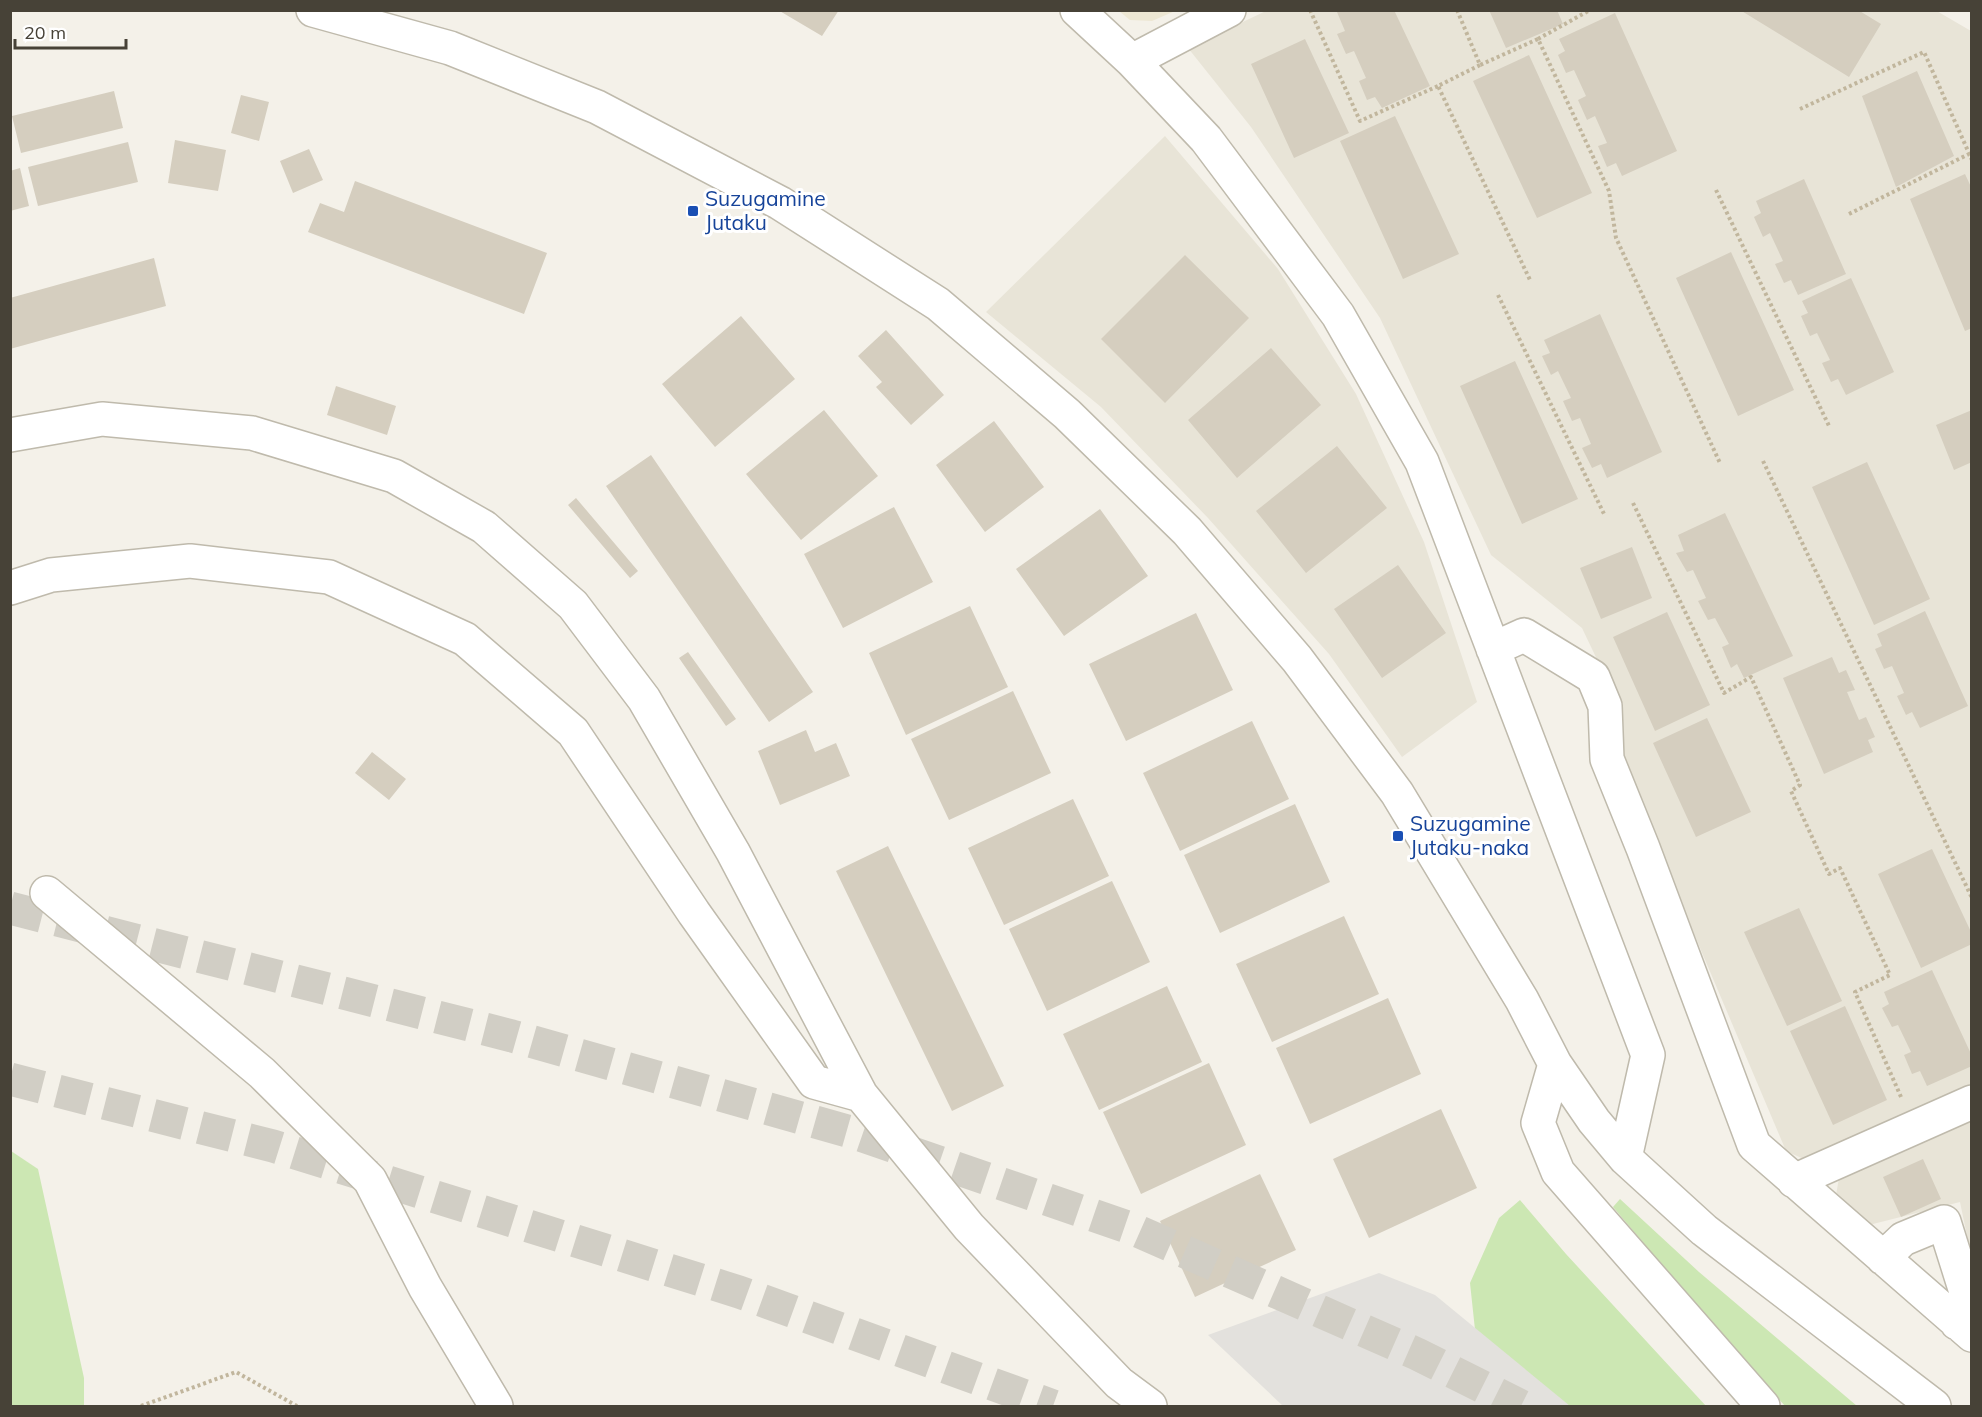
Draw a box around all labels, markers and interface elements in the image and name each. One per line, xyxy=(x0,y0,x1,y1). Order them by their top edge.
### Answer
scale bar xyxy=(15,12,126,50)
text: 20 m xyxy=(24,21,66,44)
place label: Suzugamine Jutaku xyxy=(705,185,826,235)
marker: Suzugamine Jutaku xyxy=(686,204,700,218)
place label: Suzugamine Jutaku-naka xyxy=(1410,810,1531,860)
marker: Suzugamine Jutaku-naka xyxy=(1391,829,1405,843)

